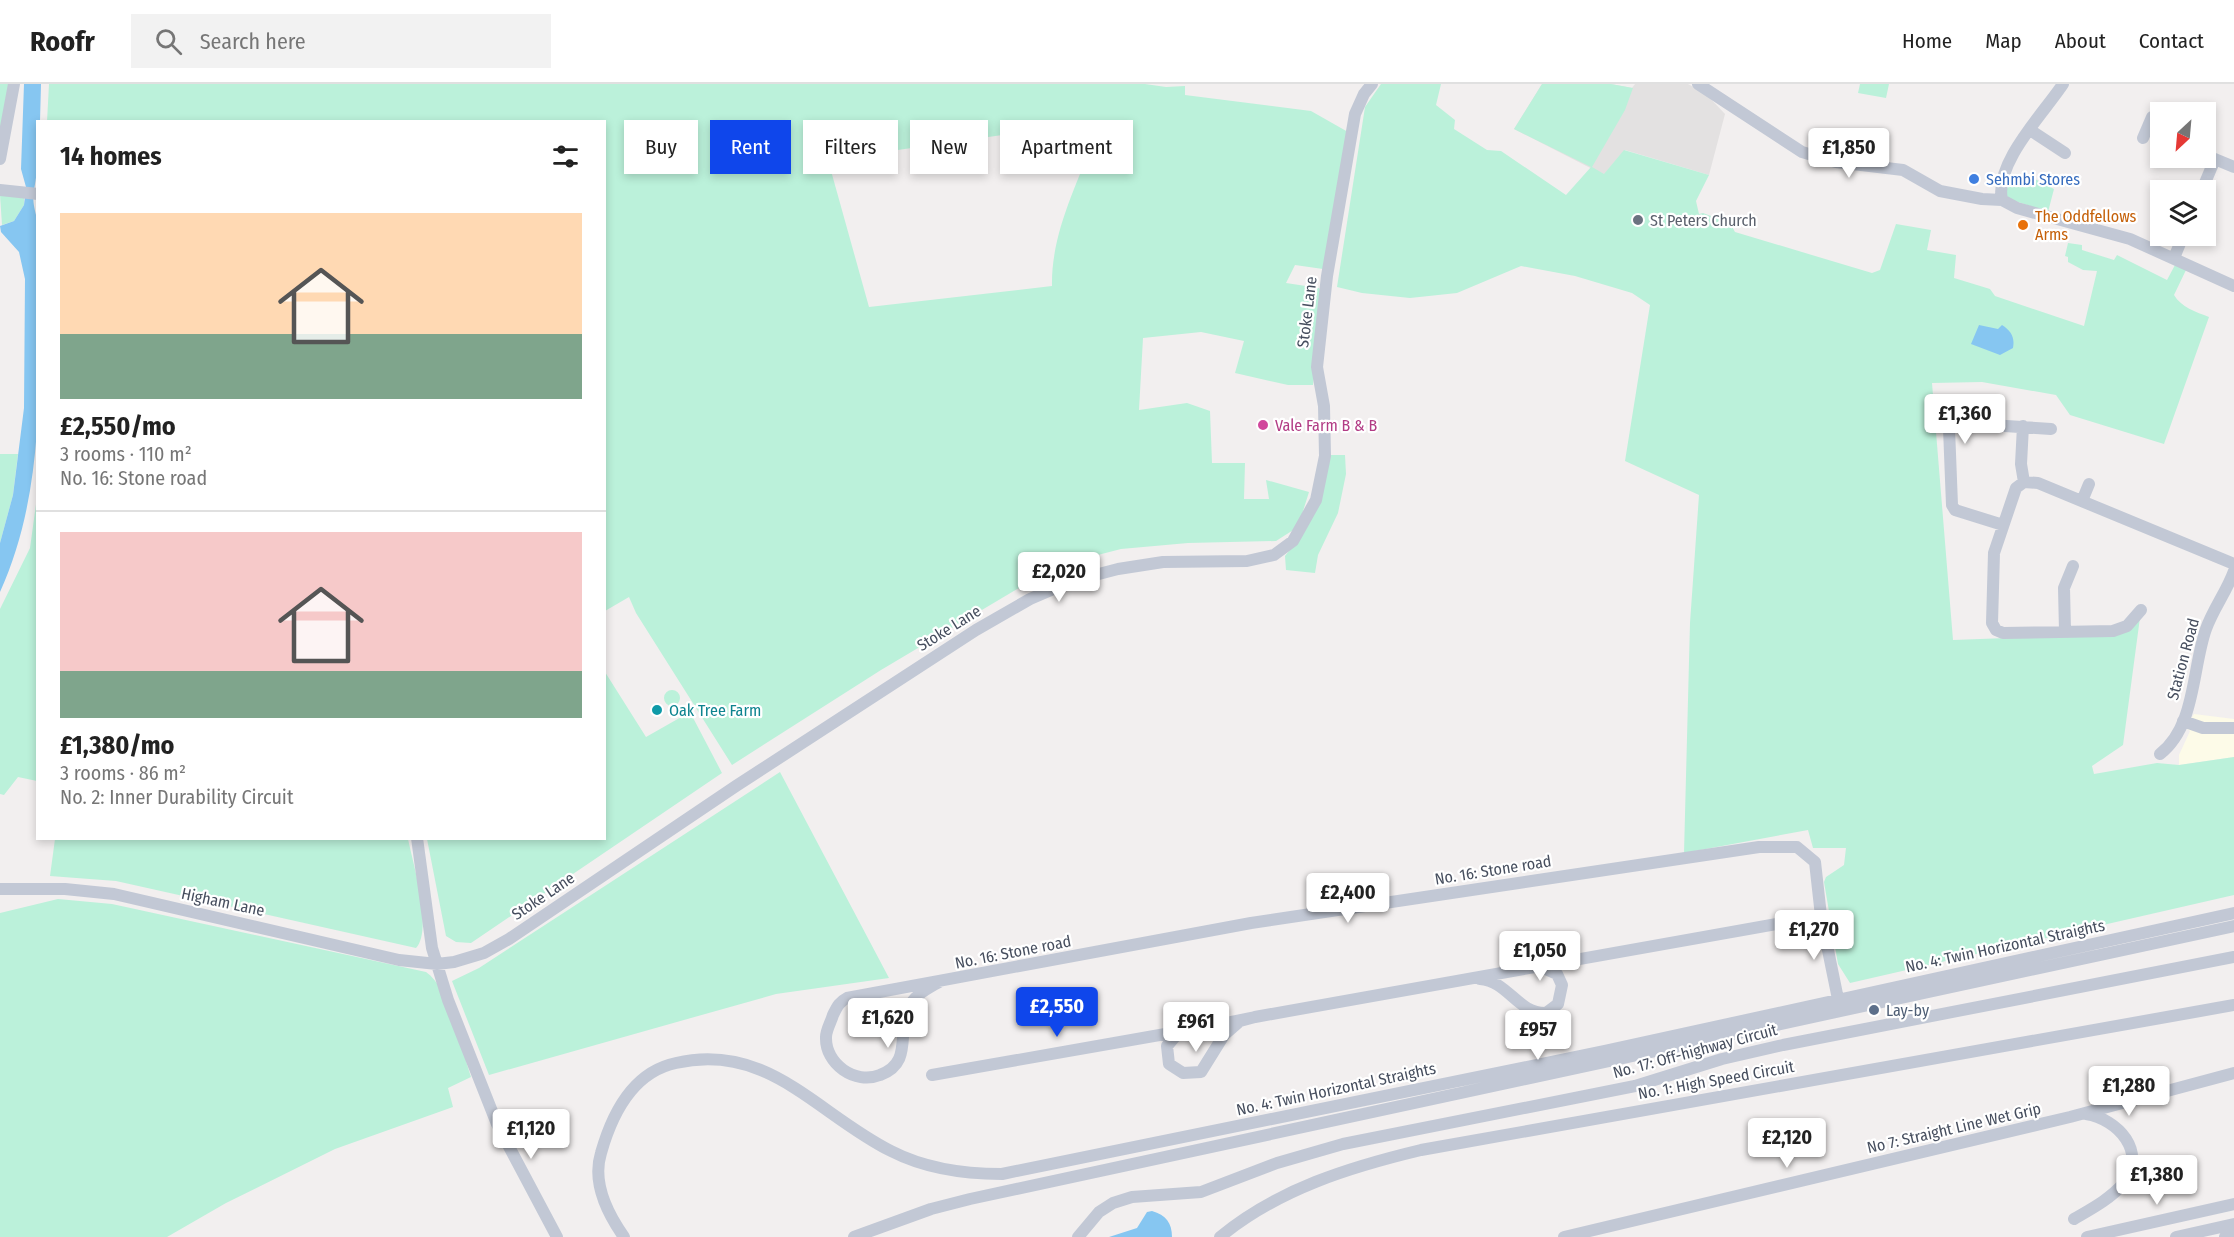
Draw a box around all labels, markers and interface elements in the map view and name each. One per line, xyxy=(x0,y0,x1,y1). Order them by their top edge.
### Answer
search box xyxy=(131,14,551,68)
text: Roofr xyxy=(30,25,95,58)
icon: search xyxy=(152,25,185,58)
text: Search here xyxy=(200,28,306,55)
text: Home xyxy=(1902,28,1952,54)
text: Map xyxy=(1985,28,2022,54)
text: About xyxy=(2055,28,2106,54)
text: Contact xyxy=(2139,28,2204,54)
north arrow xyxy=(2150,102,2216,168)
map controls xyxy=(2150,102,2216,246)
chip: Buy xyxy=(624,120,698,174)
chip: Rent xyxy=(710,120,791,174)
chip: Filters xyxy=(803,120,898,174)
chip: New xyxy=(910,120,988,174)
chip: Apartment xyxy=(1000,120,1133,174)
pin: £1,850 xyxy=(1800,128,1898,179)
text: £1,850 xyxy=(1822,135,1876,159)
icon: filters xyxy=(549,140,582,173)
text: 14 homes xyxy=(60,141,162,172)
place label: Sehmbi Stores xyxy=(1986,170,2080,189)
marker: Sehmbi Stores xyxy=(1967,172,1981,186)
button: layers xyxy=(2150,180,2216,246)
place label: The Oddfellows Arms xyxy=(2035,207,2137,244)
place label: St Peters Church xyxy=(1650,211,1757,230)
marker: St Peters Church xyxy=(1631,213,1645,227)
marker: The Oddfellows Arms xyxy=(2016,218,2030,232)
icon: home xyxy=(267,252,375,360)
street label: Stoke Lane xyxy=(1293,275,1321,349)
pin: £1,360 xyxy=(1916,394,2014,445)
text: £1,360 xyxy=(1938,401,1992,425)
text: £2,550/mo xyxy=(60,411,176,442)
place label: Vale Farm B & B xyxy=(1275,416,1377,435)
marker: Vale Farm B & B xyxy=(1256,418,1270,432)
text: 3 rooms · 110 m² xyxy=(60,442,192,466)
text: No. 16: Stone road xyxy=(60,466,207,490)
pin: £2,020 xyxy=(1010,552,1108,603)
text: £2,020 xyxy=(1032,559,1086,583)
icon: home xyxy=(267,571,375,679)
street label: Stoke Lane xyxy=(914,601,984,655)
street label: Station Road xyxy=(2163,616,2203,702)
place label: Oak Tree Farm xyxy=(669,701,761,720)
marker: Oak Tree Farm xyxy=(650,703,664,717)
text: £1,380/mo xyxy=(60,730,174,761)
text: 3 rooms · 86 m² xyxy=(60,761,186,785)
text: No. 2: Inner Durability Circuit xyxy=(60,785,293,809)
street label: No. 16: Stone road xyxy=(1433,851,1553,889)
street label: Stoke Lane xyxy=(508,868,578,924)
pin: £2,400 xyxy=(1299,873,1397,924)
text: £2,400 xyxy=(1320,880,1376,904)
street label: Higham Lane xyxy=(180,884,267,920)
pin: £1,270 xyxy=(1765,910,1863,961)
street label: No. 4: Twin Horizontal Straights xyxy=(1904,916,2107,976)
text: £1,270 xyxy=(1789,917,1839,941)
street label: No. 16: Stone road xyxy=(953,931,1073,973)
pin: £1,050 xyxy=(1491,931,1589,982)
text: £1,050 xyxy=(1513,938,1567,962)
pin: £2,550 xyxy=(1008,987,1106,1038)
text: £2,550 xyxy=(1030,994,1084,1018)
pin: £1,620 xyxy=(839,998,937,1049)
place label: Lay-by xyxy=(1886,1001,1930,1020)
pin: £961 xyxy=(1160,1002,1232,1053)
marker: Lay-by xyxy=(1867,1003,1881,1017)
text: £1,620 xyxy=(862,1005,914,1029)
text: £961 xyxy=(1177,1009,1215,1033)
pin: £957 xyxy=(1502,1010,1574,1061)
text: £957 xyxy=(1519,1017,1557,1041)
street label: No. 17: Off-highway Circuit xyxy=(1611,1020,1780,1082)
street label: No. 1: High Speed Circuit xyxy=(1636,1057,1796,1103)
street label: No. 4: Twin Horizontal Straights xyxy=(1235,1059,1438,1119)
pin: £1,280 xyxy=(2080,1066,2178,1117)
text: £1,280 xyxy=(2103,1073,2155,1097)
street label: No 7: Straight Line Wet Grip xyxy=(1865,1099,2043,1157)
pin: £1,120 xyxy=(482,1109,580,1160)
text: £1,120 xyxy=(507,1116,555,1140)
pin: £2,120 xyxy=(1738,1118,1836,1169)
text: £2,120 xyxy=(1762,1125,1812,1149)
pin: £1,380 xyxy=(2108,1155,2206,1206)
text: £1,380 xyxy=(2130,1162,2184,1186)

